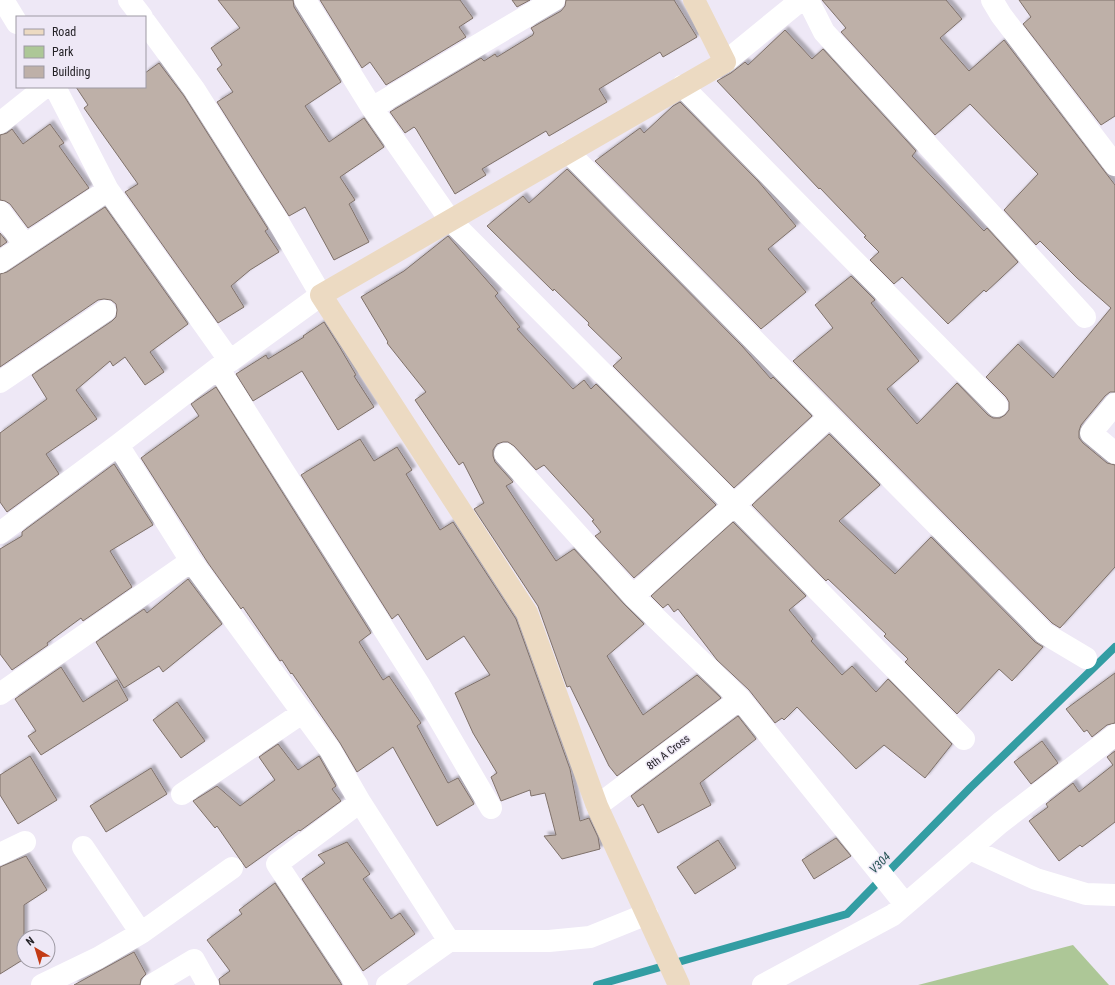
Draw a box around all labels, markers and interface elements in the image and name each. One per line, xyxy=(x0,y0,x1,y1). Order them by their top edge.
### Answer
legend xyxy=(16,16,146,88)
text: Road xyxy=(52,25,76,39)
text: Park xyxy=(52,45,74,59)
text: Building xyxy=(52,65,90,79)
street label: 8th A Cross xyxy=(644,732,692,773)
water label: V304 xyxy=(867,849,893,876)
north arrow xyxy=(16,929,56,969)
text: N xyxy=(23,934,37,949)

